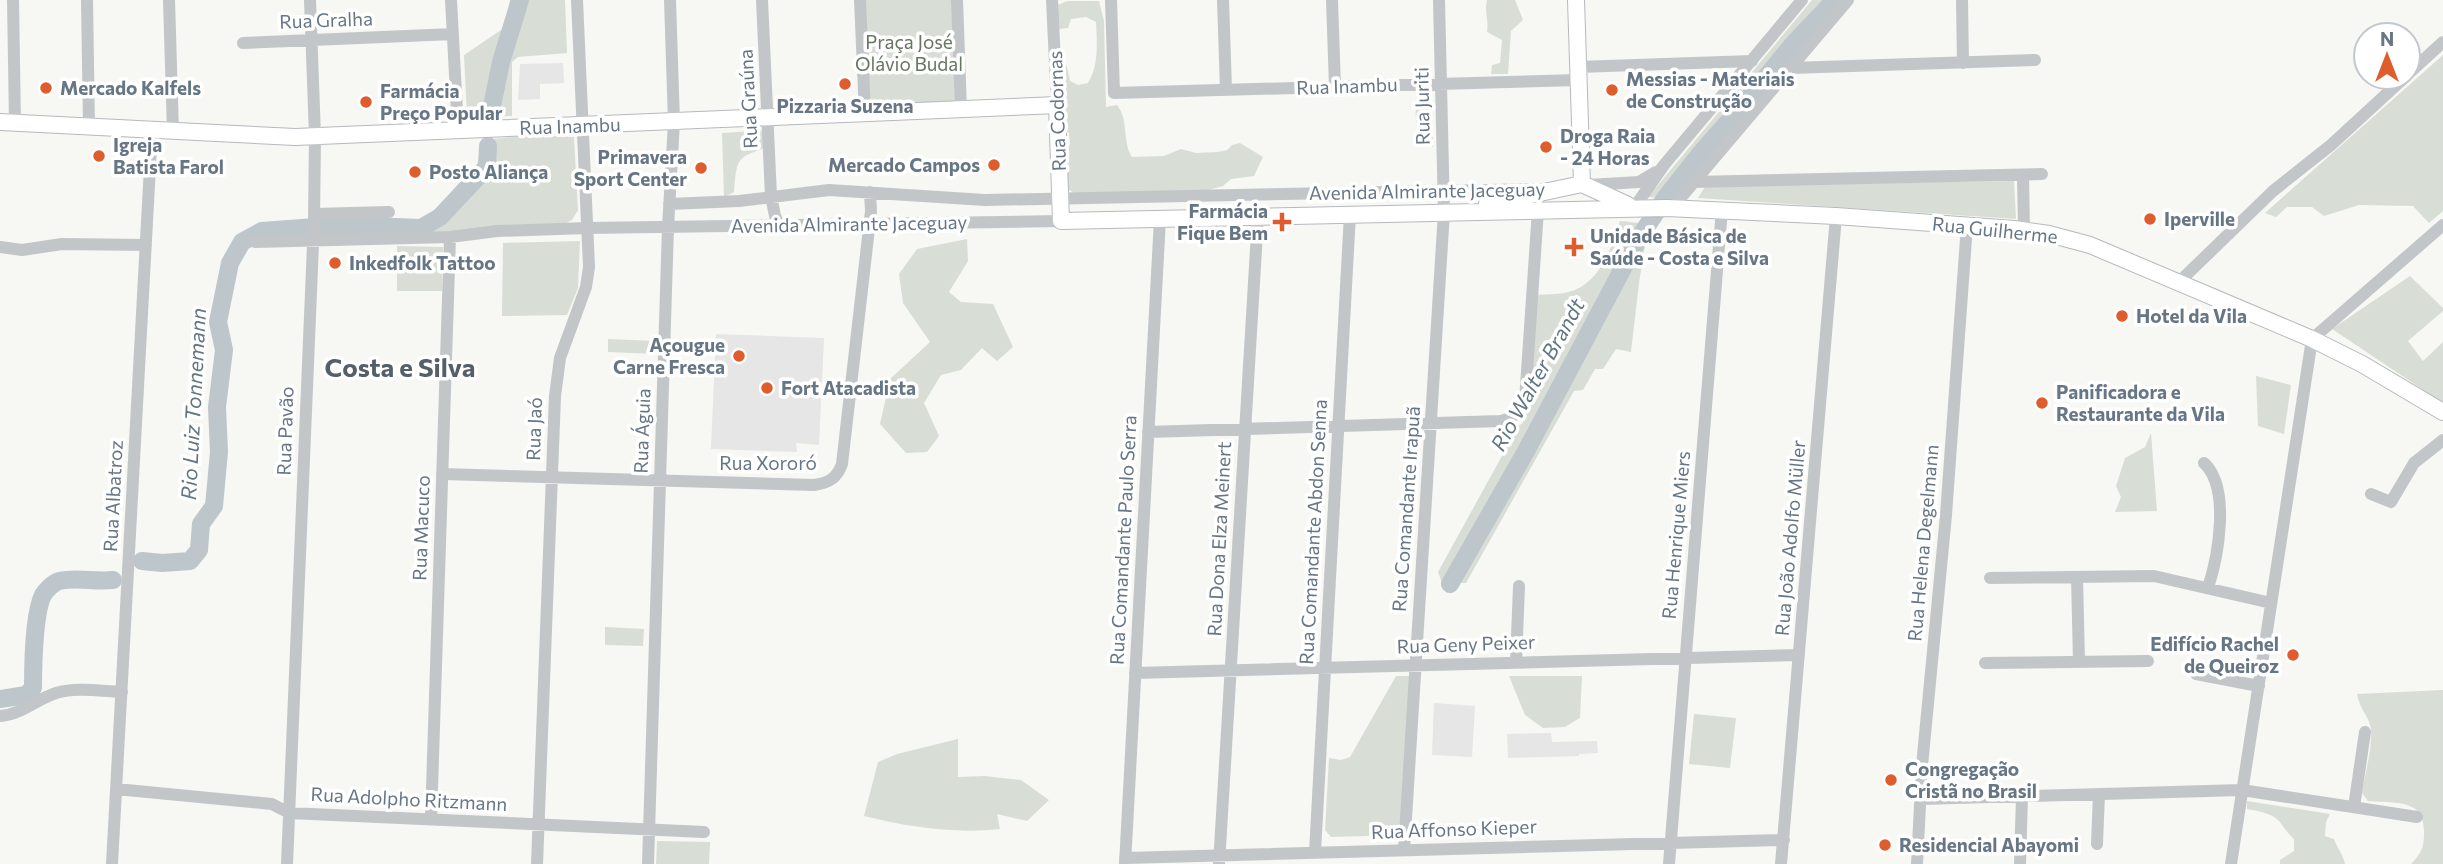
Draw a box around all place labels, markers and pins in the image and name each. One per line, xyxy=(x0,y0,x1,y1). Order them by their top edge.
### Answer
place label: Messias - Materiais de Construção xyxy=(1626,67,1795,112)
place label: Mercado Kalfels xyxy=(60,76,201,99)
marker: Pizzaria Suzena xyxy=(837,76,853,92)
place label: Farmácia Preço Popular xyxy=(380,79,503,124)
marker: Mercado Kalfels xyxy=(38,80,54,96)
marker: Messias - Materiais de Construção xyxy=(1604,82,1620,98)
marker: Farmácia Preço Popular xyxy=(358,94,374,110)
place label: Pizzaria Suzena xyxy=(777,94,914,117)
place label: Droga Raia - 24 Horas xyxy=(1560,124,1655,169)
place label: Igreja Batista Farol xyxy=(113,133,224,178)
marker: Droga Raia - 24 Horas xyxy=(1538,139,1554,155)
place label: Primavera Sport Center xyxy=(574,145,687,190)
marker: Igreja Batista Farol xyxy=(91,148,107,164)
place label: Mercado Campos xyxy=(828,153,980,176)
marker: Mercado Campos xyxy=(986,157,1002,173)
place label: Posto Aliança xyxy=(429,160,548,183)
marker: Primavera Sport Center xyxy=(693,160,709,176)
marker: Posto Aliança xyxy=(407,164,423,180)
place label: Farmácia Fique Bem xyxy=(1177,199,1268,244)
place label: Iperville xyxy=(2164,207,2235,230)
marker: Iperville xyxy=(2142,211,2158,227)
marker: Farmácia Fique Bem xyxy=(1274,214,1290,230)
place label: Unidade Básica de Saúde - Costa e Silva xyxy=(1590,224,1769,269)
marker: Unidade Básica de Saúde - Costa e Silva xyxy=(1564,237,1584,257)
place label: Inkedfolk Tattoo xyxy=(349,251,496,274)
marker: Inkedfolk Tattoo xyxy=(327,255,343,271)
place label: Hotel da Vila xyxy=(2136,304,2247,327)
marker: Hotel da Vila xyxy=(2114,308,2130,324)
place label: Açougue Carne Fresca xyxy=(613,333,725,378)
marker: Açougue Carne Fresca xyxy=(731,348,747,364)
place label: Fort Atacadista xyxy=(781,376,916,399)
marker: Fort Atacadista xyxy=(759,380,775,396)
place label: Panificadora e Restaurante da Vila xyxy=(2056,380,2225,425)
marker: Panificadora e Restaurante da Vila xyxy=(2034,395,2050,411)
place label: Edifício Rachel de Queiroz xyxy=(2150,632,2279,677)
marker: Edifício Rachel de Queiroz xyxy=(2285,647,2301,663)
place label: Congregação Cristã no Brasil xyxy=(1905,757,2037,802)
marker: Congregação Cristã no Brasil xyxy=(1883,772,1899,788)
place label: Residencial Abayomi xyxy=(1899,833,2079,856)
marker: Residencial Abayomi xyxy=(1877,837,1893,853)

